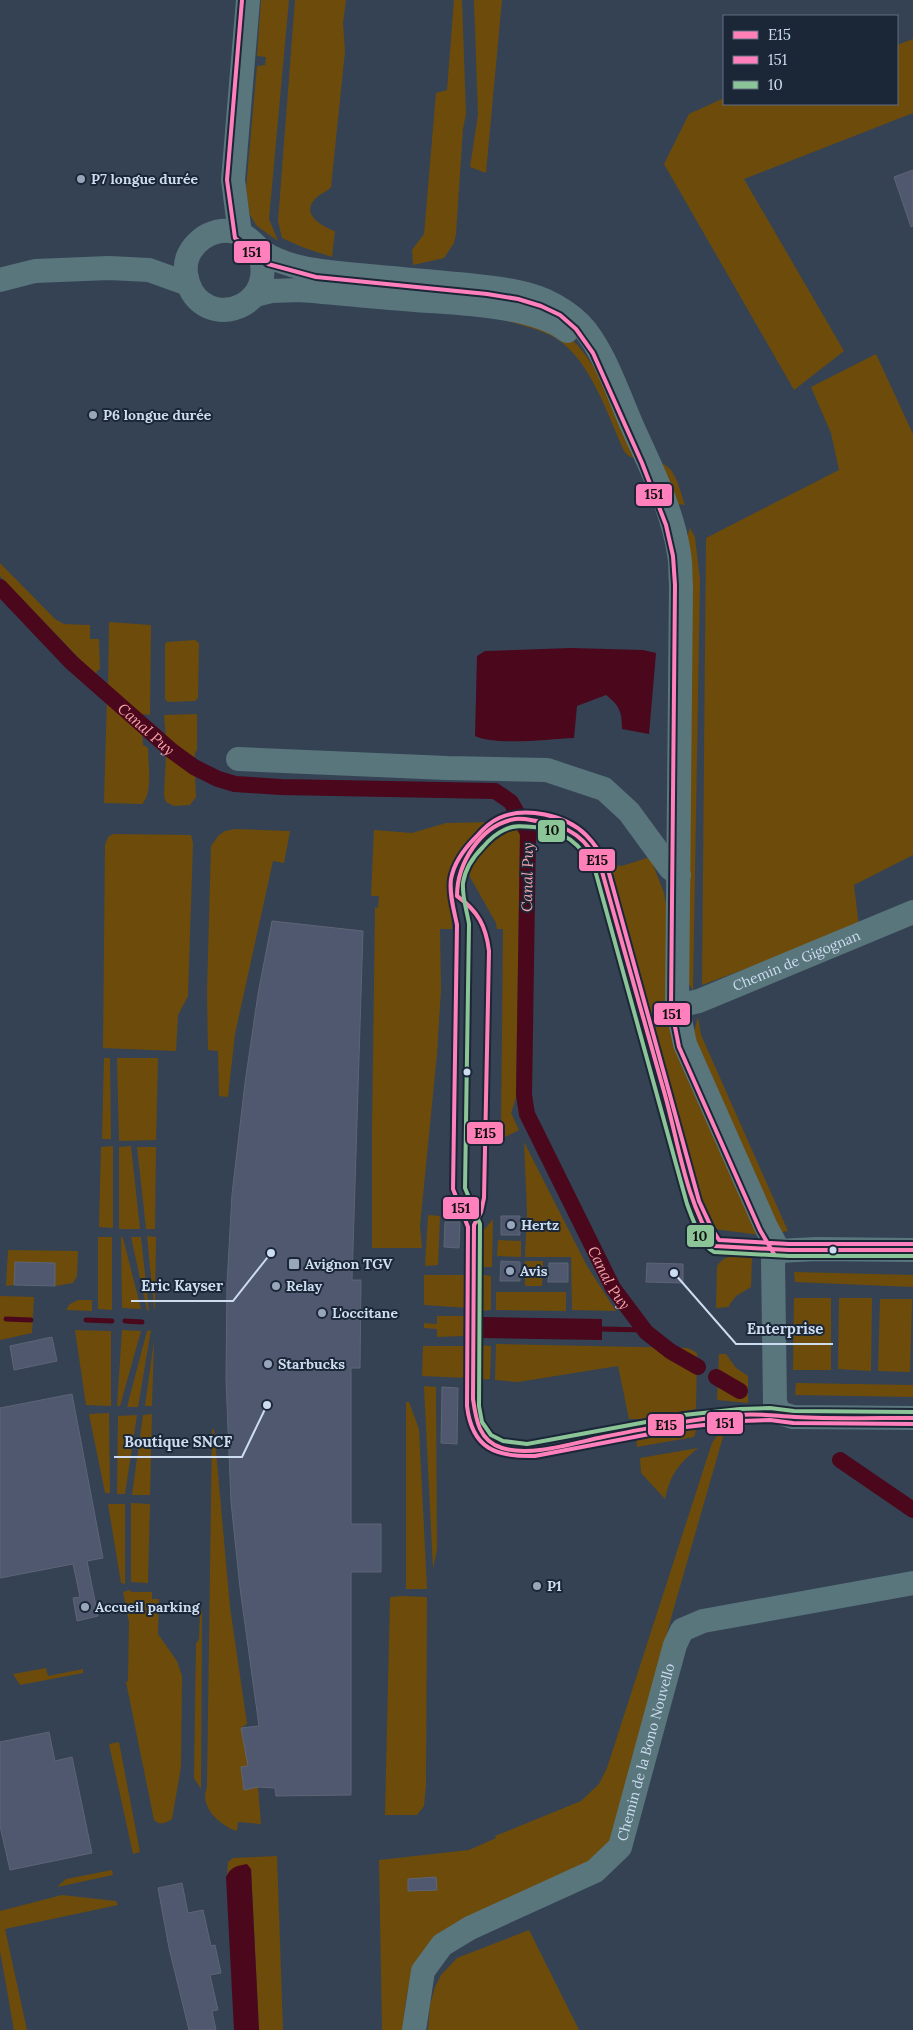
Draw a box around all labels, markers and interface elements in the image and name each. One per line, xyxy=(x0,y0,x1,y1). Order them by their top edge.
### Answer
legend xyxy=(723,15,898,105)
text: E15 xyxy=(768,25,791,44)
text: 151 xyxy=(768,50,787,69)
text: 10 xyxy=(768,75,783,94)
place label: P7 longue durée xyxy=(91,170,198,188)
marker: P7 longue durée xyxy=(75,173,87,185)
line badge: 151 xyxy=(233,240,271,264)
text: 151 xyxy=(243,243,262,261)
place label: P6 longue durée xyxy=(103,406,212,424)
marker: P6 longue durée xyxy=(87,409,99,421)
line badge: 151 xyxy=(635,483,673,507)
text: 151 xyxy=(645,485,664,503)
water label: Canal Puy xyxy=(114,698,179,759)
line badge: 10 xyxy=(537,819,566,843)
text: 10 xyxy=(545,821,559,839)
water label: Canal Puy xyxy=(517,842,537,912)
line badge: E15 xyxy=(578,848,616,872)
text: E15 xyxy=(586,851,608,869)
street label: Chemin de Gigognan xyxy=(730,926,863,995)
line badge: 151 xyxy=(653,1002,691,1026)
text: 151 xyxy=(663,1005,682,1023)
unlabelled marker xyxy=(462,1067,472,1077)
line badge: E15 xyxy=(466,1121,504,1145)
text: E15 xyxy=(474,1124,496,1142)
line badge: 151 xyxy=(442,1196,480,1220)
text: 151 xyxy=(452,1199,471,1217)
place label: Hertz xyxy=(521,1216,559,1234)
marker: Hertz xyxy=(505,1219,517,1231)
line badge: 10 xyxy=(686,1224,715,1248)
text: 10 xyxy=(693,1227,707,1245)
water label: Canal Puy xyxy=(584,1243,635,1313)
unlabelled marker xyxy=(828,1245,838,1255)
place label: Avignon TGV xyxy=(305,1255,393,1273)
marker: Avignon TGV xyxy=(287,1257,301,1271)
place label: Avis xyxy=(520,1262,548,1280)
marker: Avis xyxy=(504,1265,516,1277)
callout: Eric Kayser xyxy=(131,1271,233,1301)
text: Eric Kayser xyxy=(141,1276,224,1295)
place label: Relay xyxy=(286,1277,322,1295)
marker: Relay xyxy=(270,1280,282,1292)
place label: L'occitane xyxy=(332,1304,399,1322)
marker: L'occitane xyxy=(316,1307,328,1319)
callout: Enterprise xyxy=(736,1314,833,1344)
text: Enterprise xyxy=(747,1319,823,1338)
place label: Starbucks xyxy=(278,1355,345,1373)
marker: Starbucks xyxy=(262,1358,274,1370)
line badge: 151 xyxy=(706,1411,744,1435)
line badge: E15 xyxy=(647,1413,685,1437)
text: 151 xyxy=(716,1414,735,1432)
text: E15 xyxy=(655,1416,677,1434)
callout: Boutique SNCF xyxy=(114,1427,242,1457)
text: Boutique SNCF xyxy=(124,1432,232,1451)
place label: P1 xyxy=(547,1577,562,1595)
marker: P1 xyxy=(531,1580,543,1592)
place label: Accueil parking xyxy=(95,1598,201,1616)
marker: Accueil parking xyxy=(79,1601,91,1613)
street label: Chemin de la Bono Nouvello xyxy=(613,1661,679,1843)

